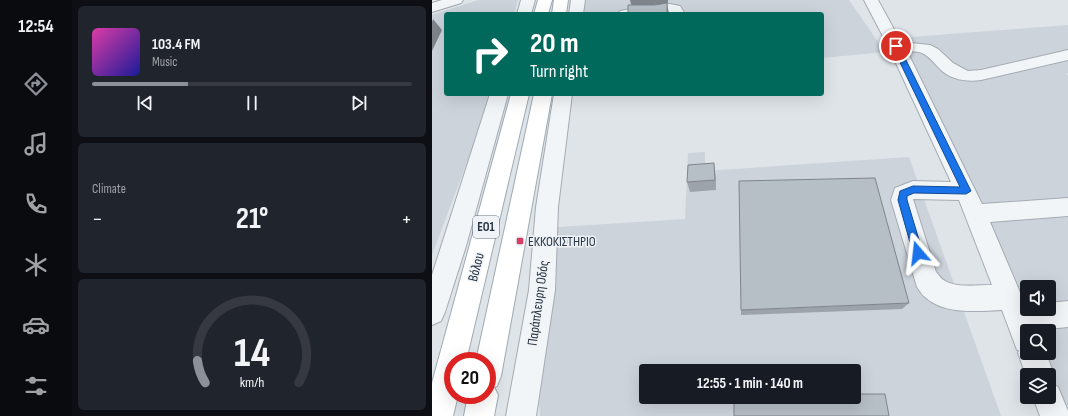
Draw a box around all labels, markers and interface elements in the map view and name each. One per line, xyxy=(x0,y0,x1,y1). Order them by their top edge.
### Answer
text: 12:54 xyxy=(18,16,54,37)
text: 20 m xyxy=(530,27,579,60)
icon: right xyxy=(464,28,516,80)
pin xyxy=(879,29,913,63)
text: 103.4 FM xyxy=(152,35,200,54)
icon: arrive xyxy=(885,35,907,57)
text: Music xyxy=(152,54,177,70)
text: Turn right xyxy=(530,61,588,82)
icon: directions xyxy=(22,70,50,98)
icon: previous xyxy=(134,92,156,114)
icon: pause xyxy=(241,92,263,114)
icon: next xyxy=(348,92,370,114)
icon: music xyxy=(22,130,50,158)
text: Climate xyxy=(92,181,126,197)
icon: phone xyxy=(22,190,50,218)
text: 21° xyxy=(236,201,268,237)
text: − xyxy=(92,206,103,233)
text: + xyxy=(401,206,412,233)
road number: ΕΟ1 xyxy=(473,216,499,238)
position arrow xyxy=(897,232,939,274)
place label: ΕΚΚΟΚΙΣΤΗΡΙΟ xyxy=(528,233,596,250)
marker: ΕΚΚΟΚΙΣΤΗΡΙΟ xyxy=(515,236,525,246)
icon: climate xyxy=(22,251,50,279)
street label: Βόλου xyxy=(464,251,488,283)
street label: Παράπλευρη Οδός xyxy=(524,259,552,347)
map controls xyxy=(1020,280,1056,404)
button: sound xyxy=(1020,280,1056,316)
icon: car xyxy=(22,311,50,339)
button: search xyxy=(1020,324,1056,360)
text: 14 xyxy=(234,328,270,377)
speed limit sign: 20 xyxy=(444,352,496,404)
button: layers xyxy=(1020,368,1056,404)
icon: filters xyxy=(22,372,50,400)
text: km/h xyxy=(240,373,264,390)
text: 12:55 · 1 min · 140 m xyxy=(697,374,803,393)

